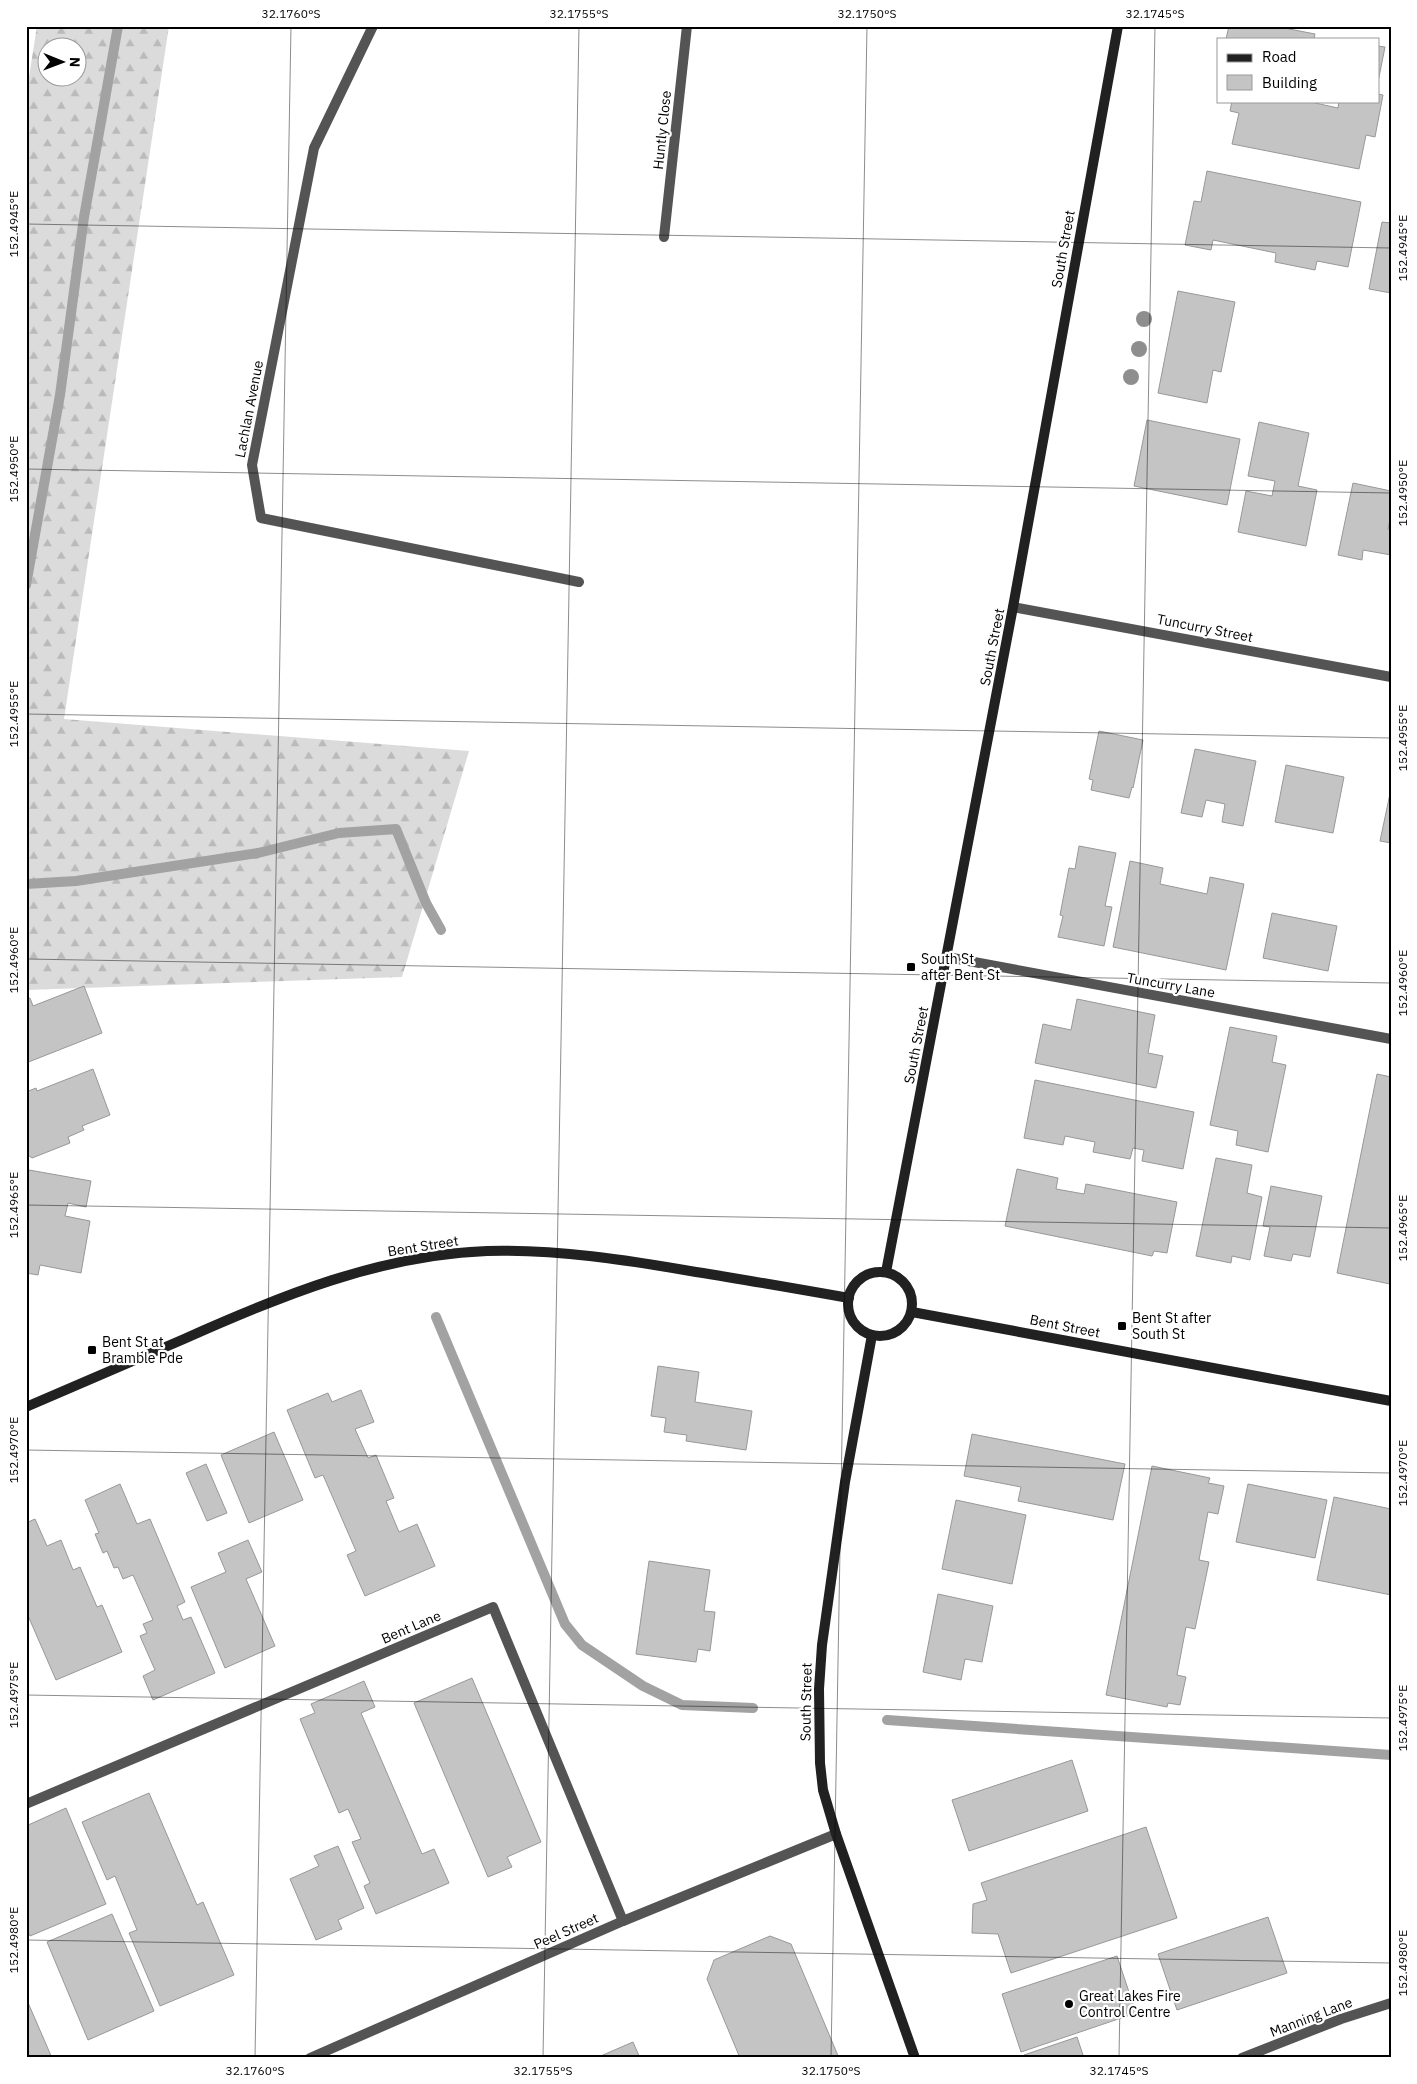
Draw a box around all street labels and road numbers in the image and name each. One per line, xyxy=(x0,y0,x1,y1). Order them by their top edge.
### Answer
street label: Huntly Close xyxy=(649,89,675,170)
street label: South Street xyxy=(1047,209,1079,289)
street label: Lachlan Avenue xyxy=(231,359,267,459)
street label: South Street xyxy=(976,607,1008,687)
street label: Tuncurry Street xyxy=(1156,610,1255,646)
street label: Tuncurry Lane xyxy=(1126,968,1217,1002)
street label: South Street xyxy=(900,1005,932,1085)
street label: Bent Street xyxy=(386,1232,460,1260)
street label: Bent Street xyxy=(1028,1310,1102,1342)
street label: Bent Lane xyxy=(378,1606,444,1648)
street label: South Street xyxy=(796,1663,816,1741)
street label: Peel Street xyxy=(531,1909,601,1953)
street label: Manning Lane xyxy=(1267,1993,1355,2041)

